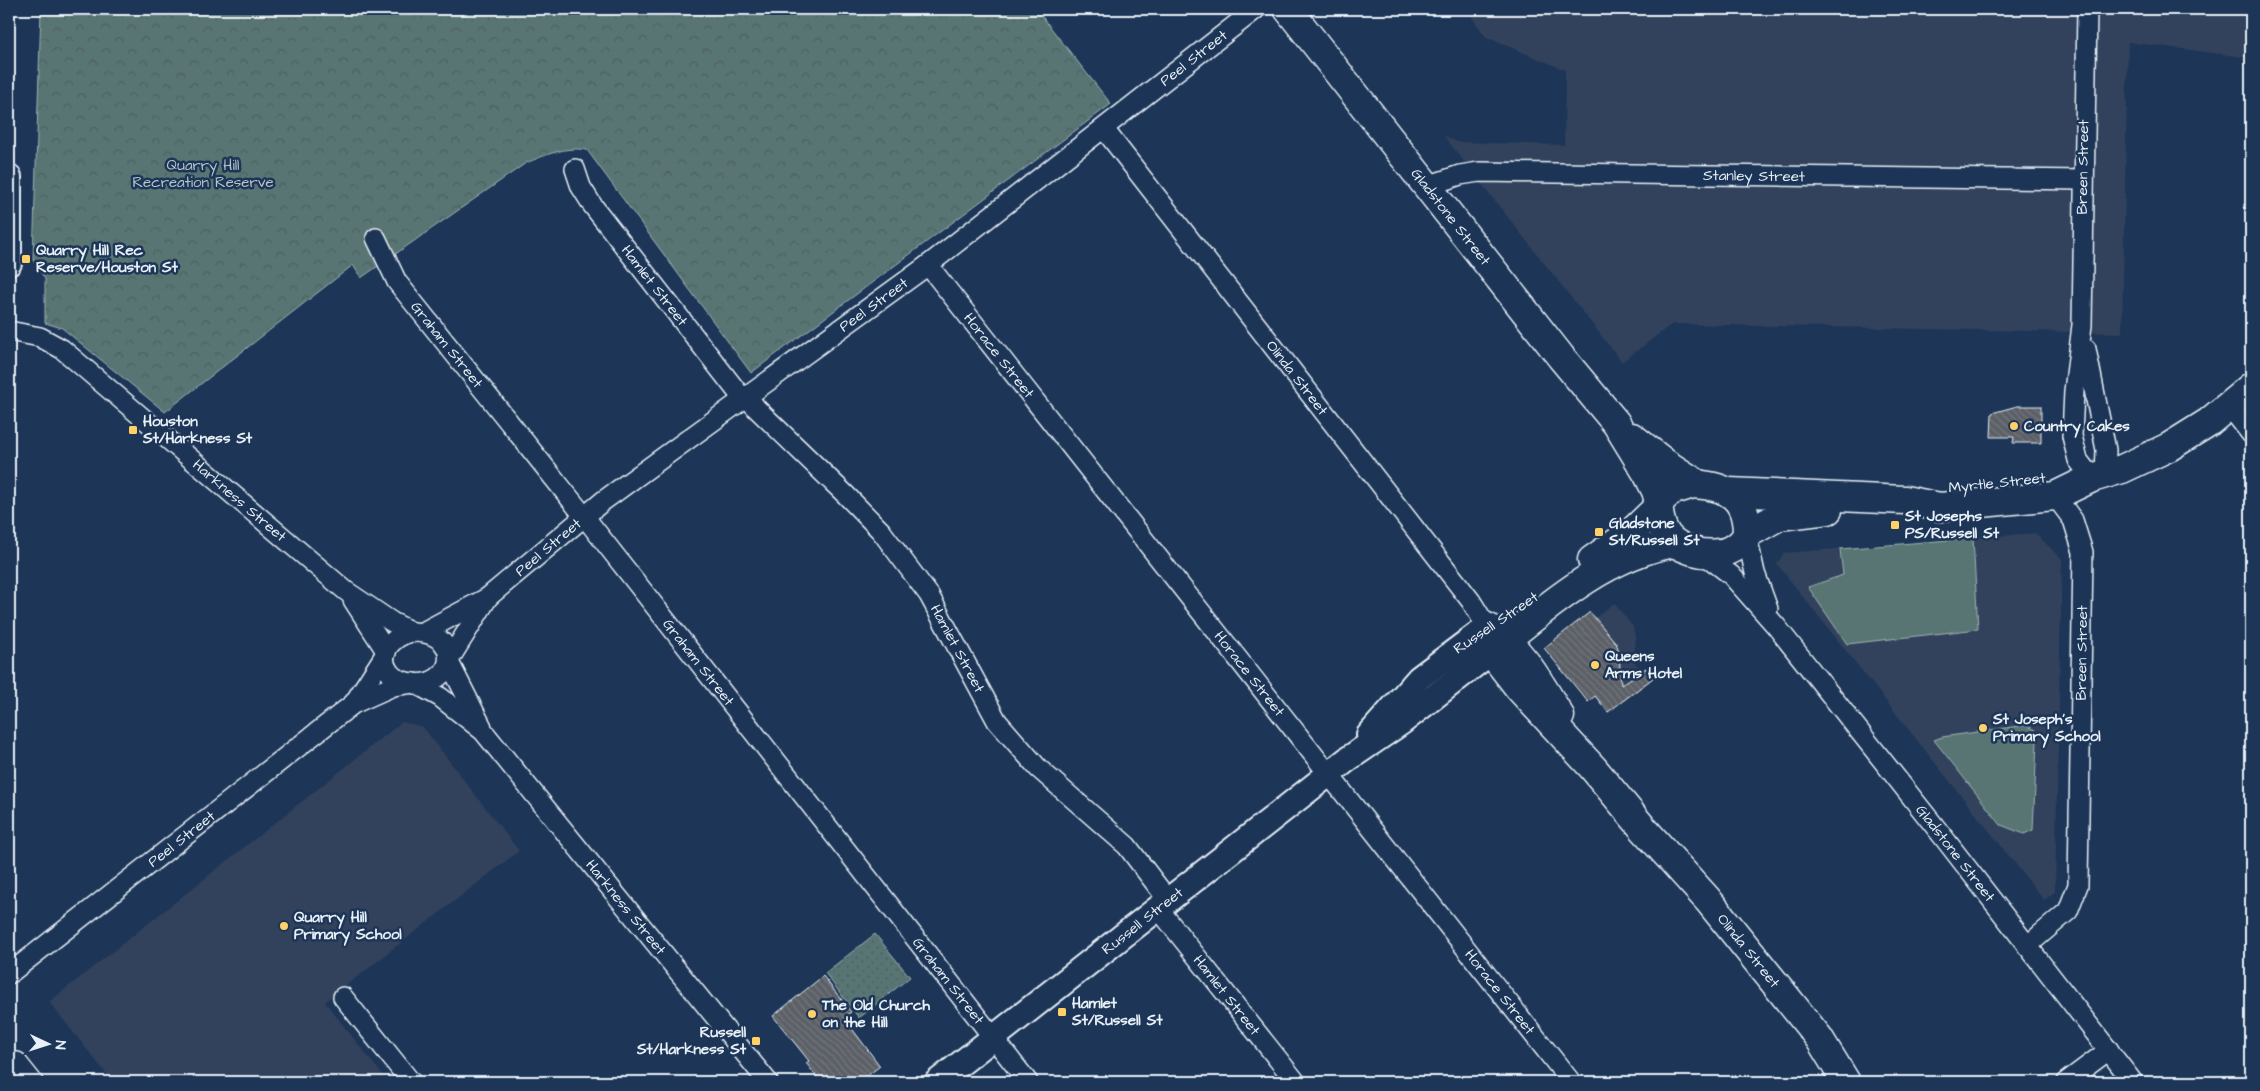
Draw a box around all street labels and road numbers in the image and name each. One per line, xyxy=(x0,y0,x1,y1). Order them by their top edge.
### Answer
street label: Peel Street xyxy=(1155,25,1232,91)
street label: Breen Street xyxy=(2072,119,2094,215)
street label: Gladstone Street xyxy=(1406,164,1496,270)
street label: Stanley Street xyxy=(1703,164,1805,187)
street label: Hamlet Street xyxy=(617,241,693,330)
street label: Peel Street xyxy=(835,272,912,337)
street label: Graham Street xyxy=(406,297,488,392)
street label: Horace Street xyxy=(959,308,1039,402)
street label: Olinda Street xyxy=(1261,336,1333,420)
street label: Harkness Street xyxy=(188,454,291,546)
street label: Myrtle Street xyxy=(1947,467,2047,500)
street label: Peel Street xyxy=(510,513,586,581)
street label: Russell Street xyxy=(1449,587,1543,659)
street label: Hamlet Street xyxy=(925,601,990,696)
street label: Breen Street xyxy=(2070,605,2093,700)
street label: Graham Street xyxy=(658,614,739,710)
street label: Horace Street xyxy=(1209,626,1290,721)
street label: Gladstone Street xyxy=(1911,800,2000,906)
street label: Peel Street xyxy=(143,806,219,872)
street label: Harkness Street xyxy=(581,855,671,959)
street label: Russell Street xyxy=(1097,882,1187,959)
street label: Olinda Street xyxy=(1712,909,1785,992)
street label: Graham Street xyxy=(908,933,989,1029)
street label: Horace Street xyxy=(1460,945,1540,1039)
street label: Hamlet Street xyxy=(1189,950,1265,1040)

